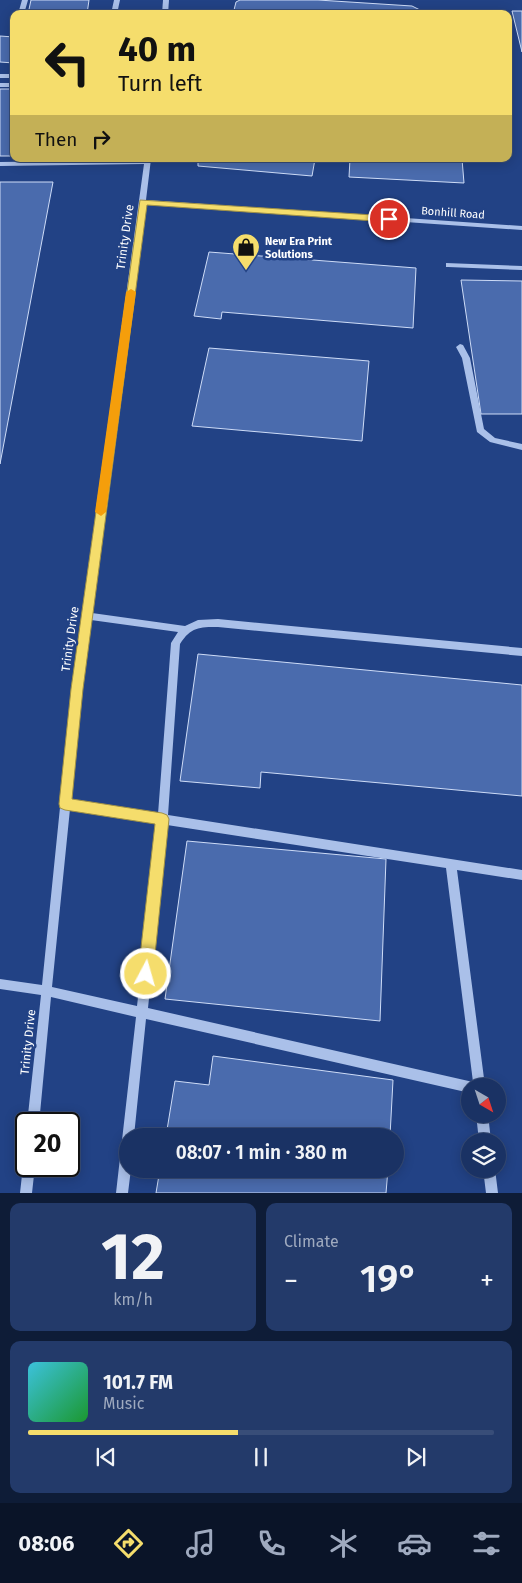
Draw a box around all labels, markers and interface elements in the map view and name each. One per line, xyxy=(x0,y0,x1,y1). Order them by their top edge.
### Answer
text: 40 m xyxy=(118,28,196,70)
icon: left xyxy=(35,30,100,95)
text: Turn left xyxy=(118,70,202,97)
icon: right xyxy=(87,125,115,153)
text: Then xyxy=(35,128,77,151)
pin xyxy=(368,198,410,240)
street label: Trinity Drive xyxy=(113,203,137,271)
street label: Bonhill Road xyxy=(421,204,485,222)
icon: arrive xyxy=(375,205,403,233)
shop icon: New Era Print Solutions xyxy=(231,232,261,271)
place label: New Era Print Solutions xyxy=(265,235,333,261)
street label: Trinity Drive xyxy=(58,605,82,673)
position arrow xyxy=(119,947,171,999)
street label: Trinity Drive xyxy=(18,1009,38,1075)
north arrow xyxy=(461,1078,506,1122)
map controls xyxy=(461,1078,506,1178)
speed limit sign: 20 xyxy=(15,1112,80,1177)
button: layers xyxy=(461,1133,506,1178)
text: 08:07 · 1 min · 380 m xyxy=(176,1141,347,1164)
text: 12 xyxy=(101,1218,165,1296)
text: Climate xyxy=(284,1232,339,1251)
text: 19° xyxy=(360,1256,418,1302)
text: − xyxy=(284,1264,298,1297)
text: + xyxy=(480,1264,494,1297)
text: km/h xyxy=(113,1290,153,1309)
text: 101.7 FM xyxy=(103,1371,173,1394)
text: Music xyxy=(103,1394,144,1413)
icon: previous xyxy=(92,1443,120,1471)
icon: pause xyxy=(247,1443,275,1471)
icon: next xyxy=(402,1443,430,1471)
icon: directions xyxy=(111,1526,146,1561)
icon: music xyxy=(183,1526,218,1561)
icon: phone xyxy=(254,1526,289,1561)
icon: climate xyxy=(326,1526,361,1561)
icon: car xyxy=(397,1526,432,1561)
icon: filters xyxy=(469,1526,504,1561)
text: 08:06 xyxy=(18,1530,74,1557)

